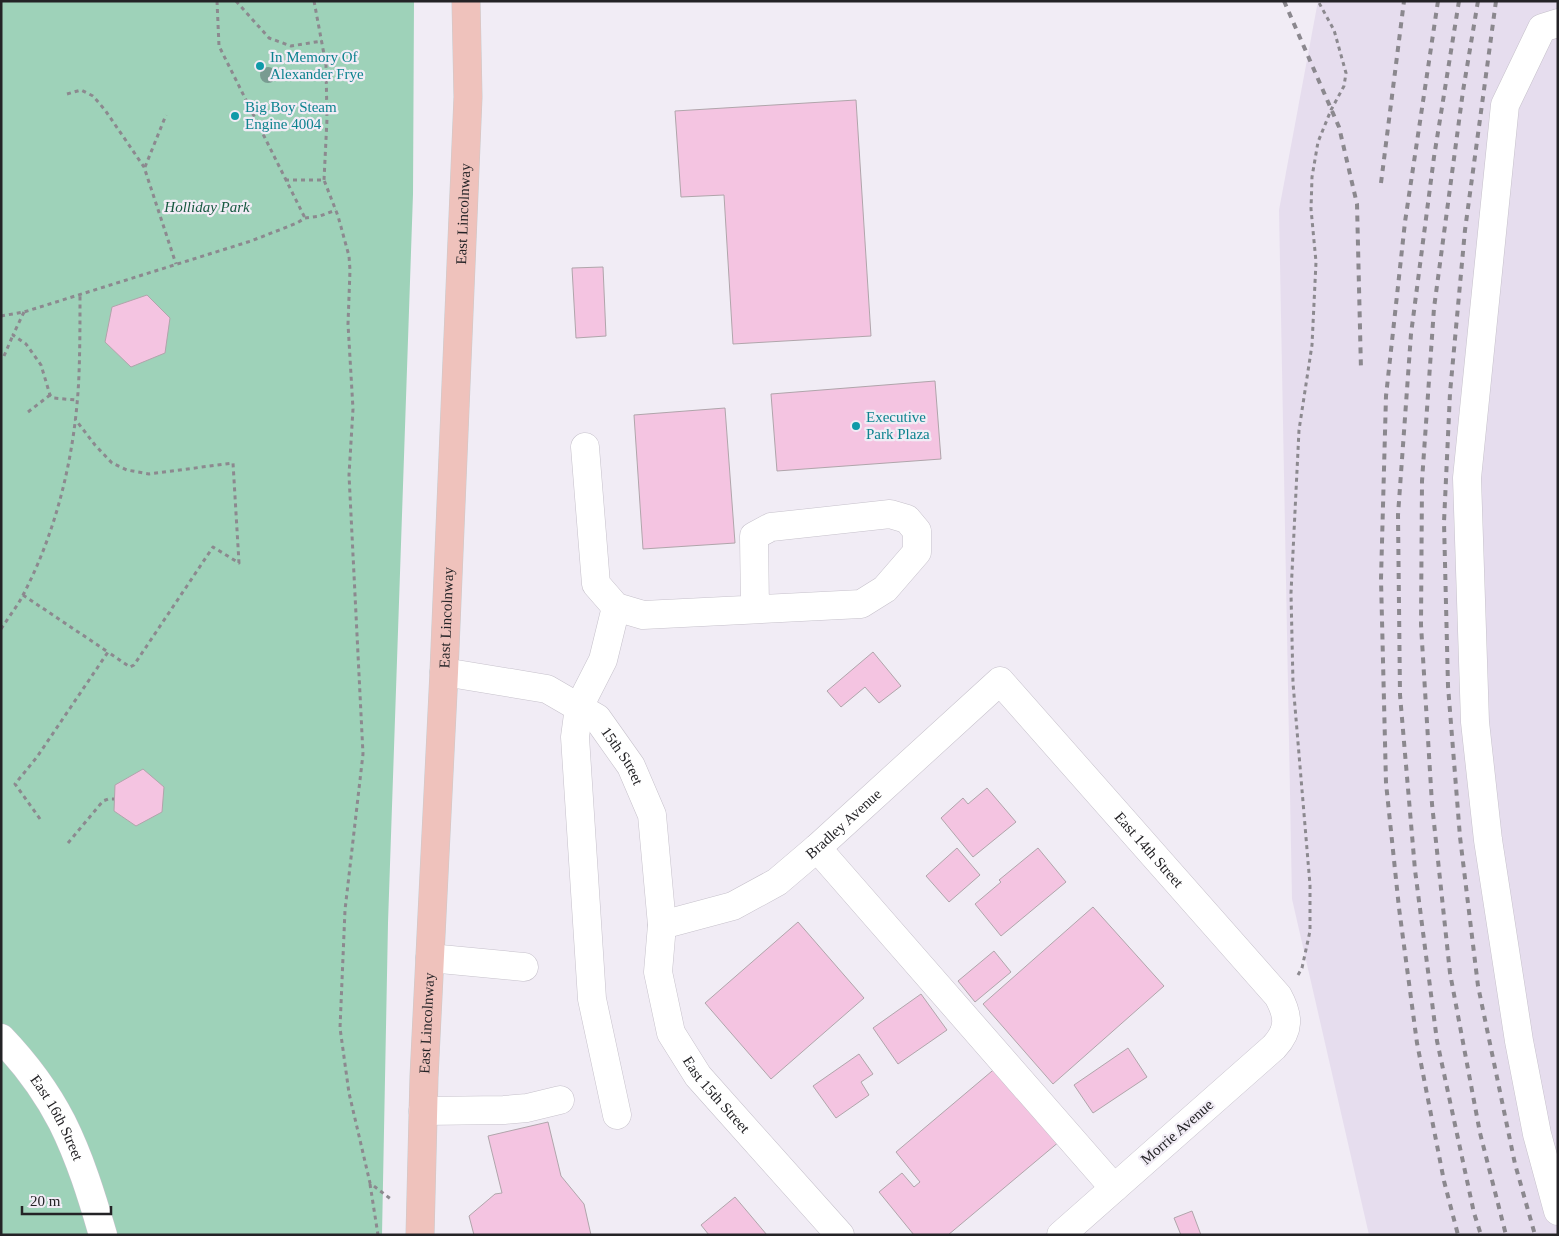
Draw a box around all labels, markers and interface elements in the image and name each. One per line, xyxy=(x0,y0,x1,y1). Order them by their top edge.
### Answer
place label: In Memory Of Alexander Frye xyxy=(270,49,364,82)
marker: In Memory Of Alexander Frye xyxy=(254,60,266,72)
place label: Big Boy Steam Engine 4004 xyxy=(245,99,337,132)
marker: Big Boy Steam Engine 4004 xyxy=(229,110,241,122)
street label: East Lincolnway xyxy=(453,162,473,265)
park label: Holliday Park xyxy=(163,199,250,215)
place label: Executive Park Plaza xyxy=(866,409,930,442)
marker: Executive Park Plaza xyxy=(850,420,862,432)
street label: East Lincolnway xyxy=(436,566,456,669)
street label: 15th Street xyxy=(598,724,646,788)
street label: Bradley Avenue xyxy=(803,785,885,862)
street label: East 14th Street xyxy=(1112,809,1187,891)
street label: East Lincolnway xyxy=(416,972,437,1074)
street label: East 15th Street xyxy=(680,1053,753,1137)
street label: East 16th Street xyxy=(27,1072,86,1164)
street label: Morrie Avenue xyxy=(1138,1096,1217,1168)
scale bar xyxy=(22,1184,111,1216)
text: 20 m xyxy=(30,1193,61,1209)

